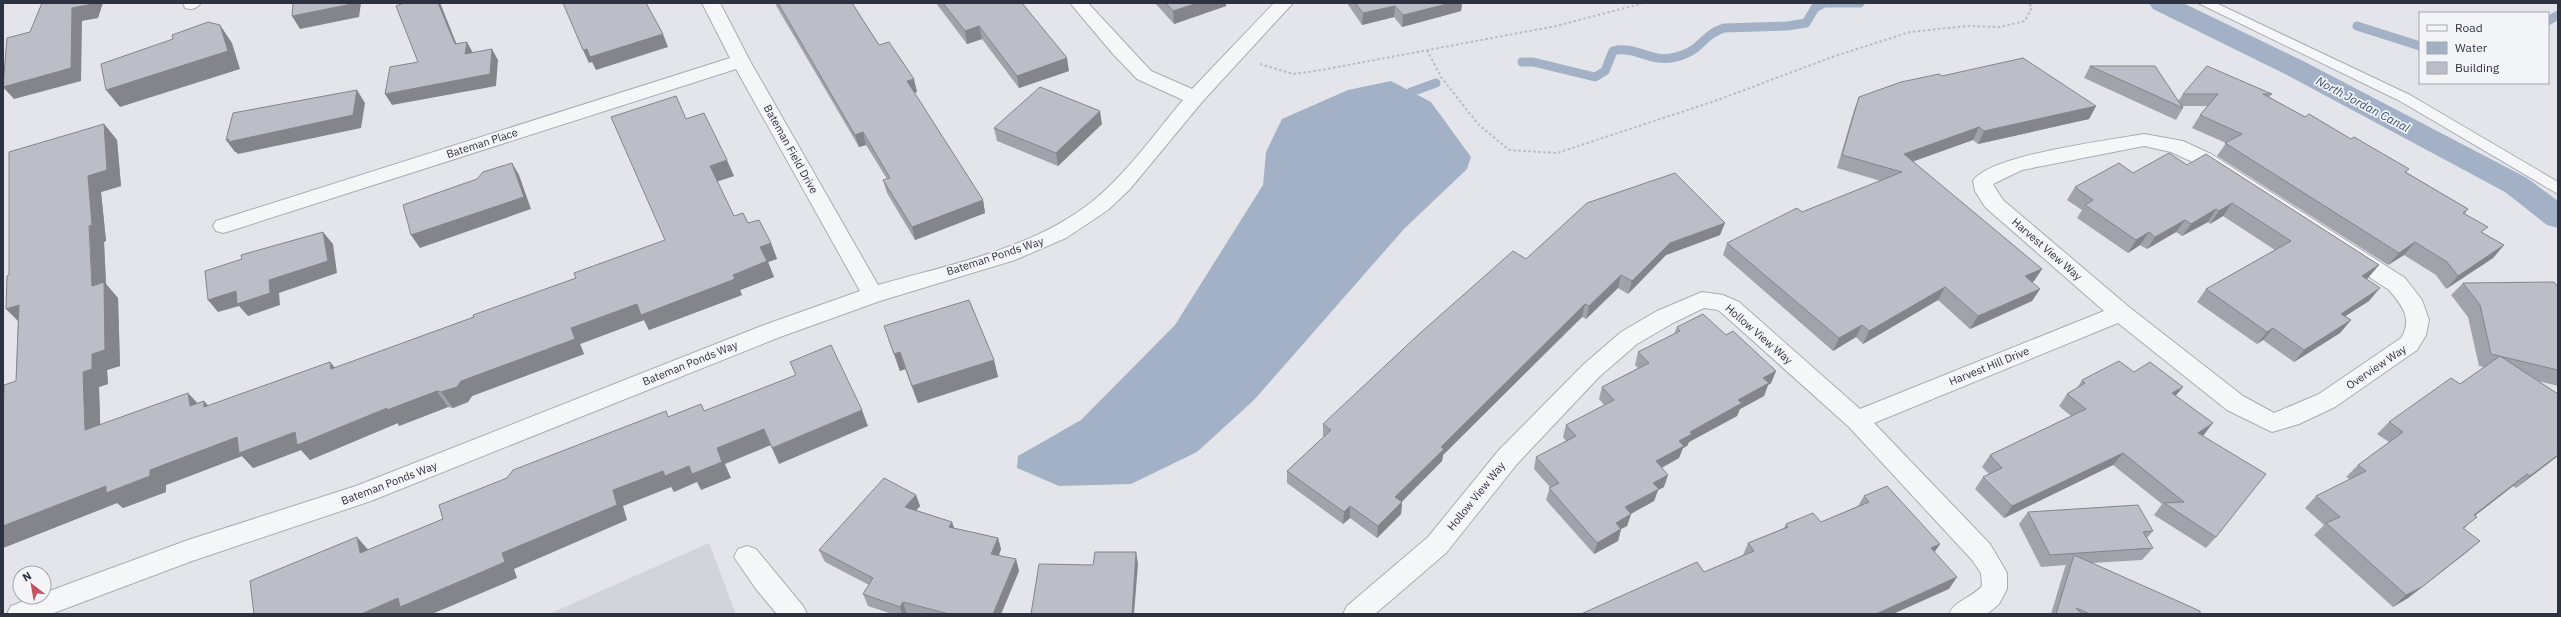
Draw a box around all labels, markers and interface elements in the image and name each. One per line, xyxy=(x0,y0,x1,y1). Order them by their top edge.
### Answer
legend xyxy=(2419,12,2549,84)
text: Road xyxy=(2455,20,2483,35)
text: Water xyxy=(2455,40,2488,55)
text: Building xyxy=(2455,60,2500,75)
water label: North Jordan Canal xyxy=(2313,73,2413,135)
street label: Bateman Field Drive xyxy=(761,102,821,196)
street label: Bateman Place xyxy=(445,125,519,161)
street label: Harvest View Way xyxy=(2009,215,2085,284)
street label: Bateman Ponds Way xyxy=(945,234,1046,278)
street label: Hollow View Way xyxy=(1723,301,1796,367)
street label: Bateman Ponds Way xyxy=(640,337,740,388)
street label: Overview Way xyxy=(2343,341,2409,392)
street label: Harvest Hill Drive xyxy=(1947,343,2031,389)
street label: Bateman Ponds Way xyxy=(339,458,439,508)
street label: Hollow View Way xyxy=(1444,458,1508,533)
north arrow xyxy=(12,565,52,605)
text: N xyxy=(20,568,34,584)

